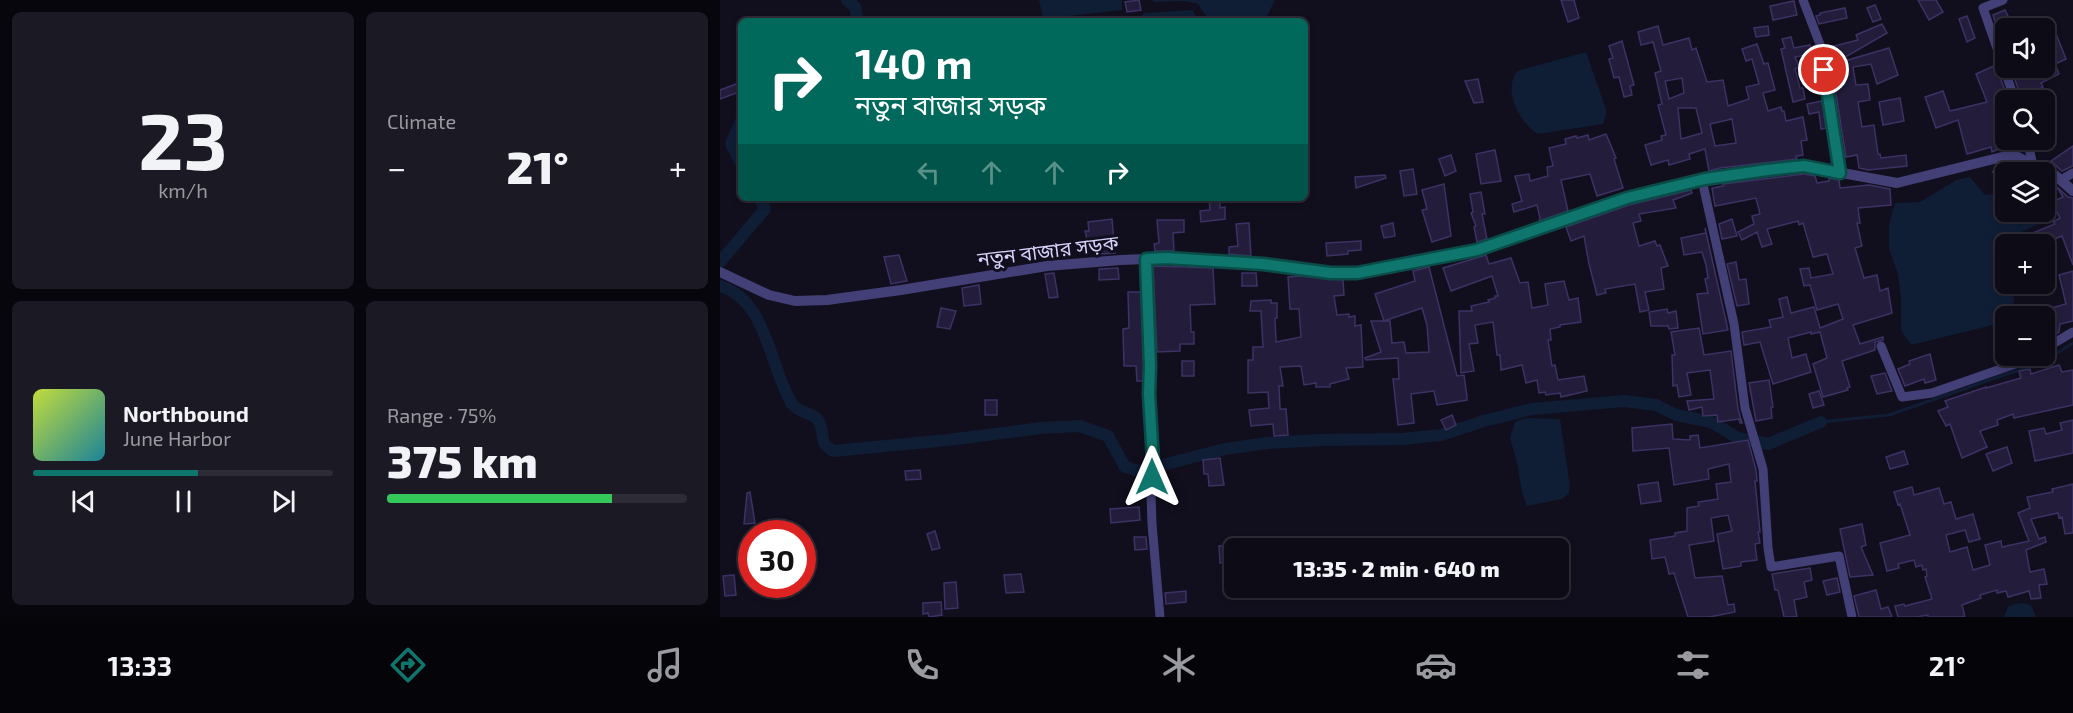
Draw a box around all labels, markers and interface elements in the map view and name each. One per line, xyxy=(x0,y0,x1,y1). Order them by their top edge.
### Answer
map controls xyxy=(1995,18,2055,366)
button: sound xyxy=(1995,18,2055,78)
text: 140 m xyxy=(855,37,972,87)
icon: right xyxy=(756,42,834,120)
pin xyxy=(1798,44,1849,95)
icon: arrive xyxy=(1807,53,1840,86)
text: নতুন বাজার সড়ক xyxy=(855,88,1046,120)
button: search xyxy=(1995,90,2055,150)
text: 23 xyxy=(138,92,228,186)
text: Climate xyxy=(387,109,456,133)
text: 21° xyxy=(507,139,569,193)
text: − xyxy=(387,147,406,187)
text: + xyxy=(669,147,687,187)
icon: left xyxy=(912,156,945,189)
icon: ahead xyxy=(975,156,1008,189)
icon: ahead xyxy=(1038,156,1071,189)
icon: right xyxy=(1101,156,1134,189)
button: layers xyxy=(1995,162,2055,222)
text: km/h xyxy=(158,178,208,202)
street label: নতুন বাজার সড়ক xyxy=(975,229,1121,273)
button: + xyxy=(1995,234,2055,294)
button: − xyxy=(1995,306,2055,366)
text: Northbound xyxy=(123,400,249,426)
text: Range · 75% xyxy=(387,403,496,427)
text: June Harbor xyxy=(123,426,231,450)
text: 375 km xyxy=(387,433,538,487)
position arrow xyxy=(1120,445,1184,509)
icon: previous xyxy=(67,485,100,518)
icon: pause xyxy=(167,485,200,518)
icon: next xyxy=(267,485,300,518)
speed limit sign: 30 xyxy=(738,520,816,598)
text: 13:35 · 2 min · 640 m xyxy=(1293,555,1500,581)
icon: directions xyxy=(387,644,429,686)
icon: music xyxy=(644,644,686,686)
icon: phone xyxy=(901,644,943,686)
icon: climate xyxy=(1158,644,1200,686)
icon: car xyxy=(1415,644,1457,686)
icon: filters xyxy=(1672,644,1714,686)
text: 13:33 xyxy=(107,649,172,681)
text: 21° xyxy=(1929,649,1965,681)

